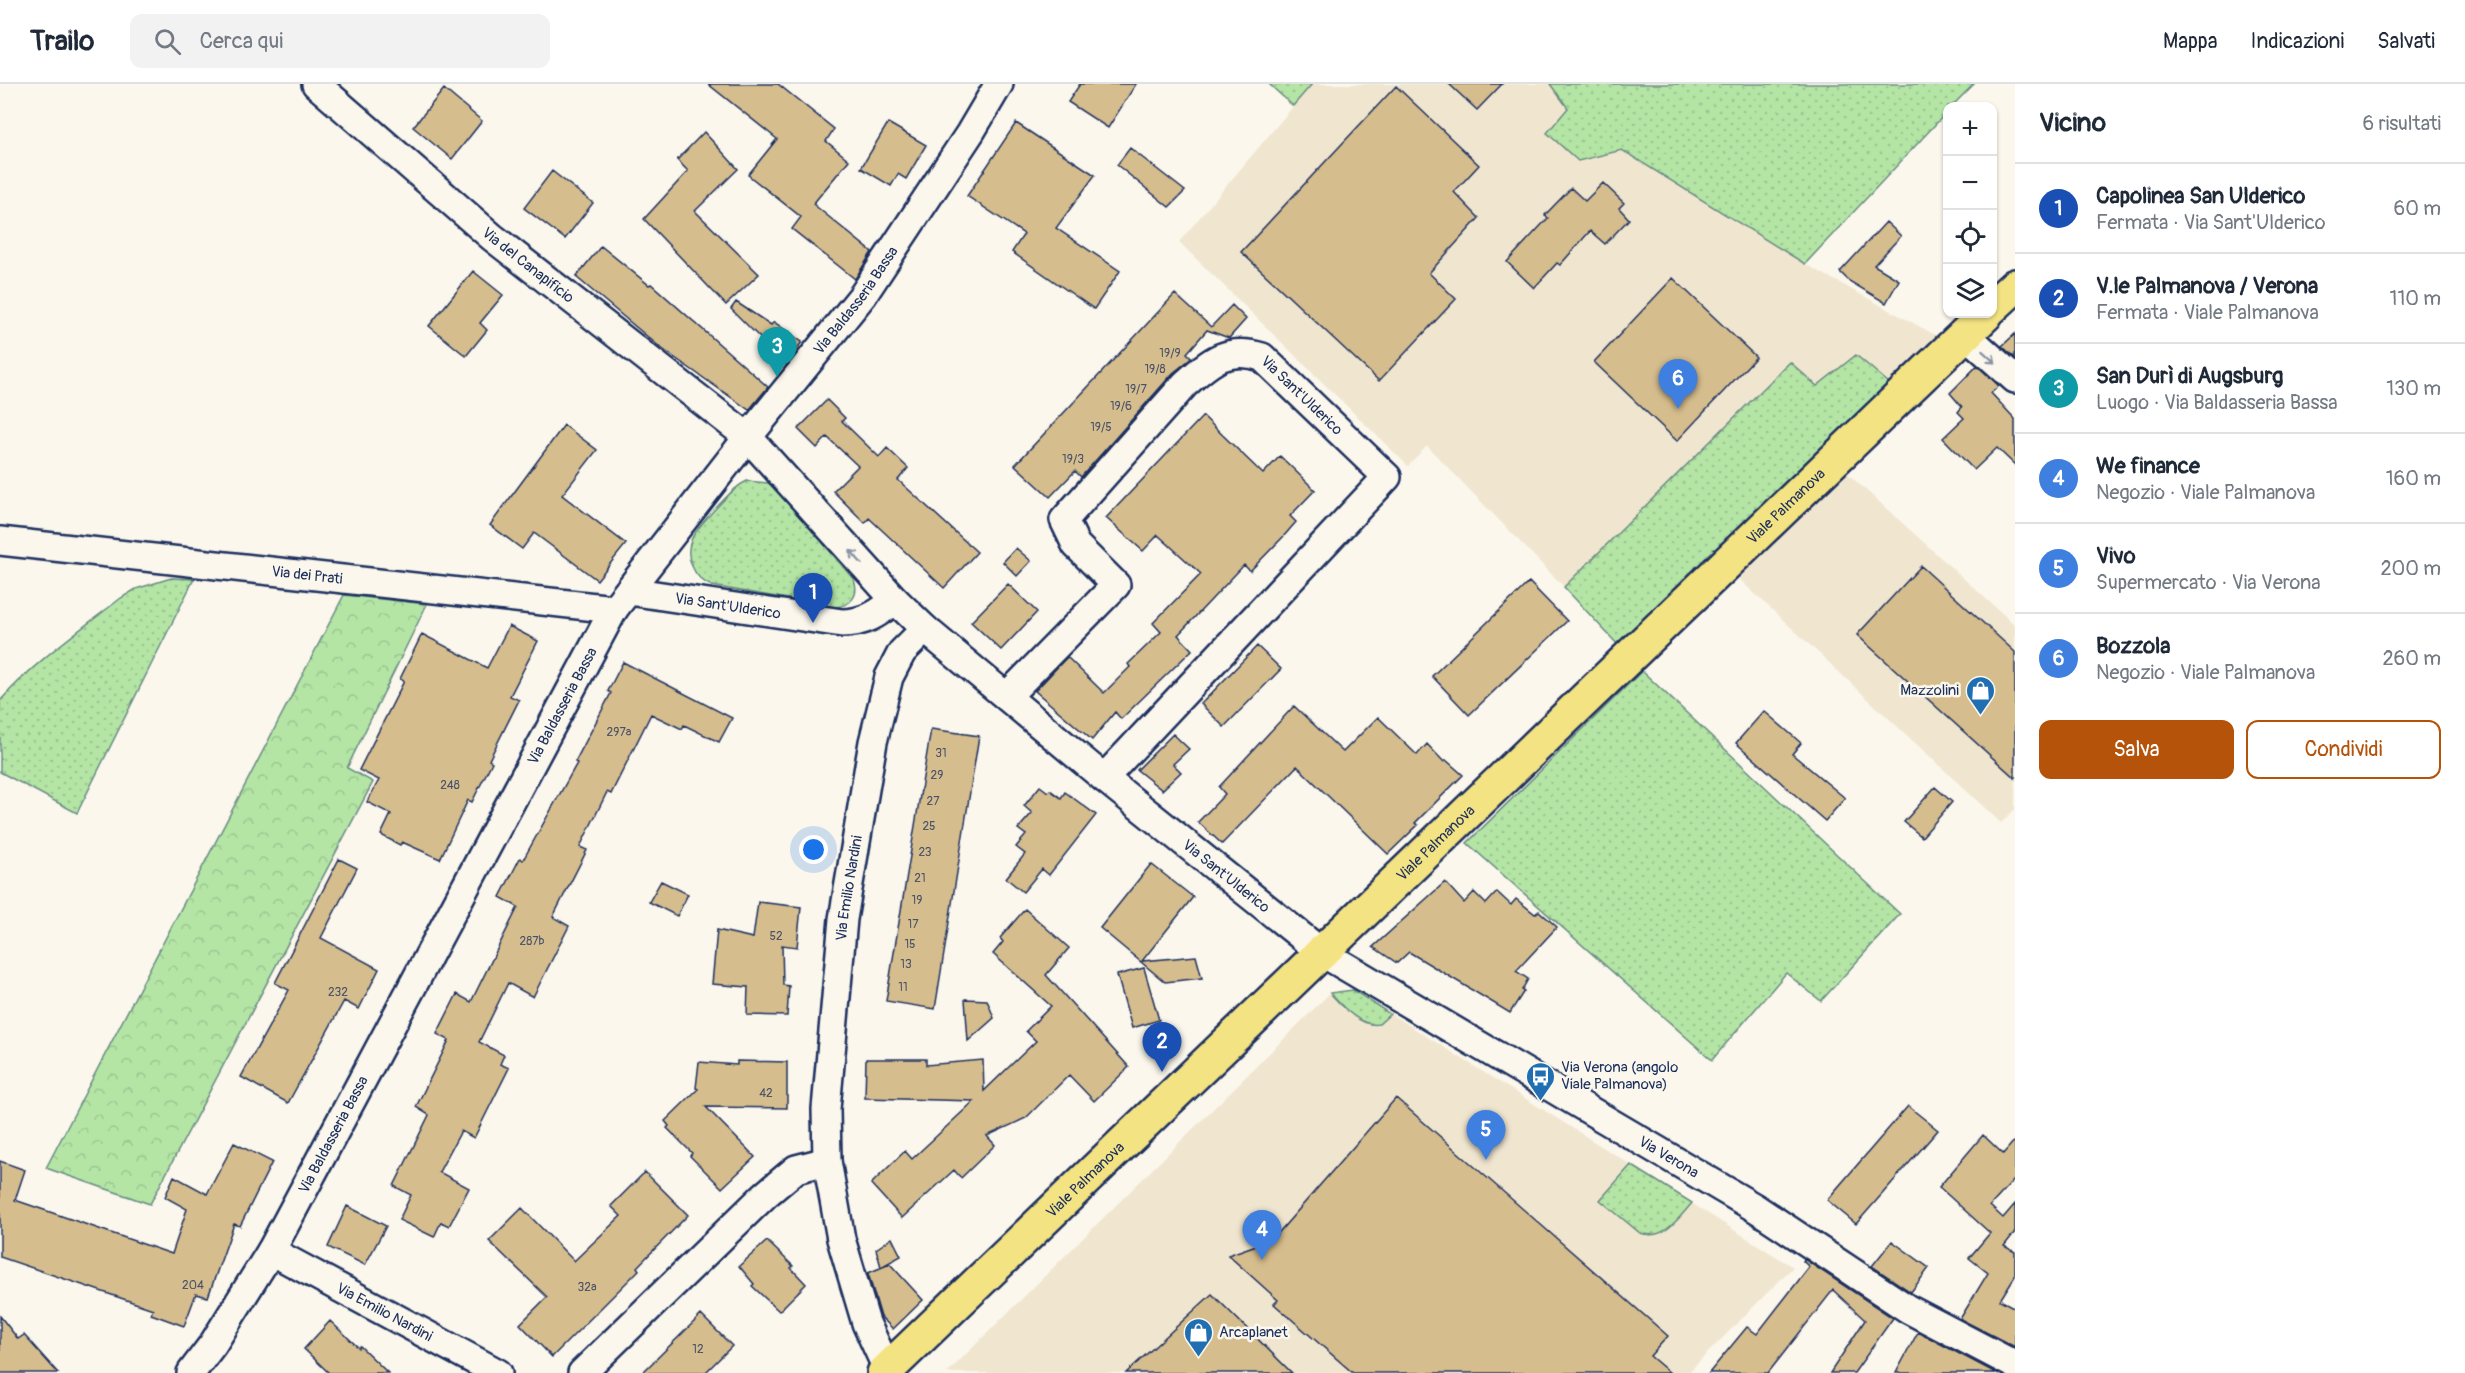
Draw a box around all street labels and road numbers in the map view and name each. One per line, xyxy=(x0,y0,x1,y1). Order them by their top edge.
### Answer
street label: Via del Canapificio xyxy=(478,223,578,307)
street label: Via Baldasseria Bassa xyxy=(809,243,902,358)
street label: Via Sant'Ulderico xyxy=(1257,351,1347,439)
street label: Viale Palmanova xyxy=(1743,464,1829,548)
street label: Via dei Prati xyxy=(271,562,344,588)
street label: Via Sant'Ulderico xyxy=(674,589,782,623)
street label: Via Baldasseria Bassa xyxy=(523,644,601,768)
street label: Viale Palmanova xyxy=(1392,801,1479,885)
street label: Via Emilio Nardini xyxy=(832,834,867,942)
street label: Via Sant'Ulderico xyxy=(1179,835,1274,917)
street label: Via Baldasseria Bassa xyxy=(294,1073,372,1197)
street label: Via Verona xyxy=(1635,1132,1702,1182)
street label: Viale Palmanova xyxy=(1042,1138,1128,1222)
street label: Via Emilio Nardini xyxy=(333,1278,436,1346)

